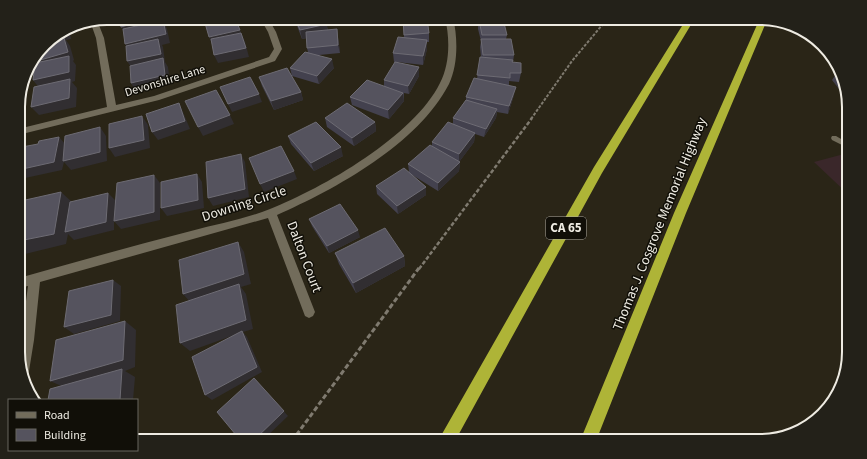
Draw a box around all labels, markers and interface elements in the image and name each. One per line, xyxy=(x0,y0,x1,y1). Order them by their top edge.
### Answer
street label: Devonshire Lane xyxy=(123,61,207,101)
street label: Thomas J. Cosgrove Memorial Highway xyxy=(608,114,712,334)
street label: Downing Circle xyxy=(199,181,289,227)
road number: CA 65 xyxy=(546,217,586,239)
street label: Dalton Court xyxy=(281,219,327,296)
legend xyxy=(8,399,138,451)
text: Road xyxy=(44,407,70,424)
text: Building xyxy=(44,427,86,444)

